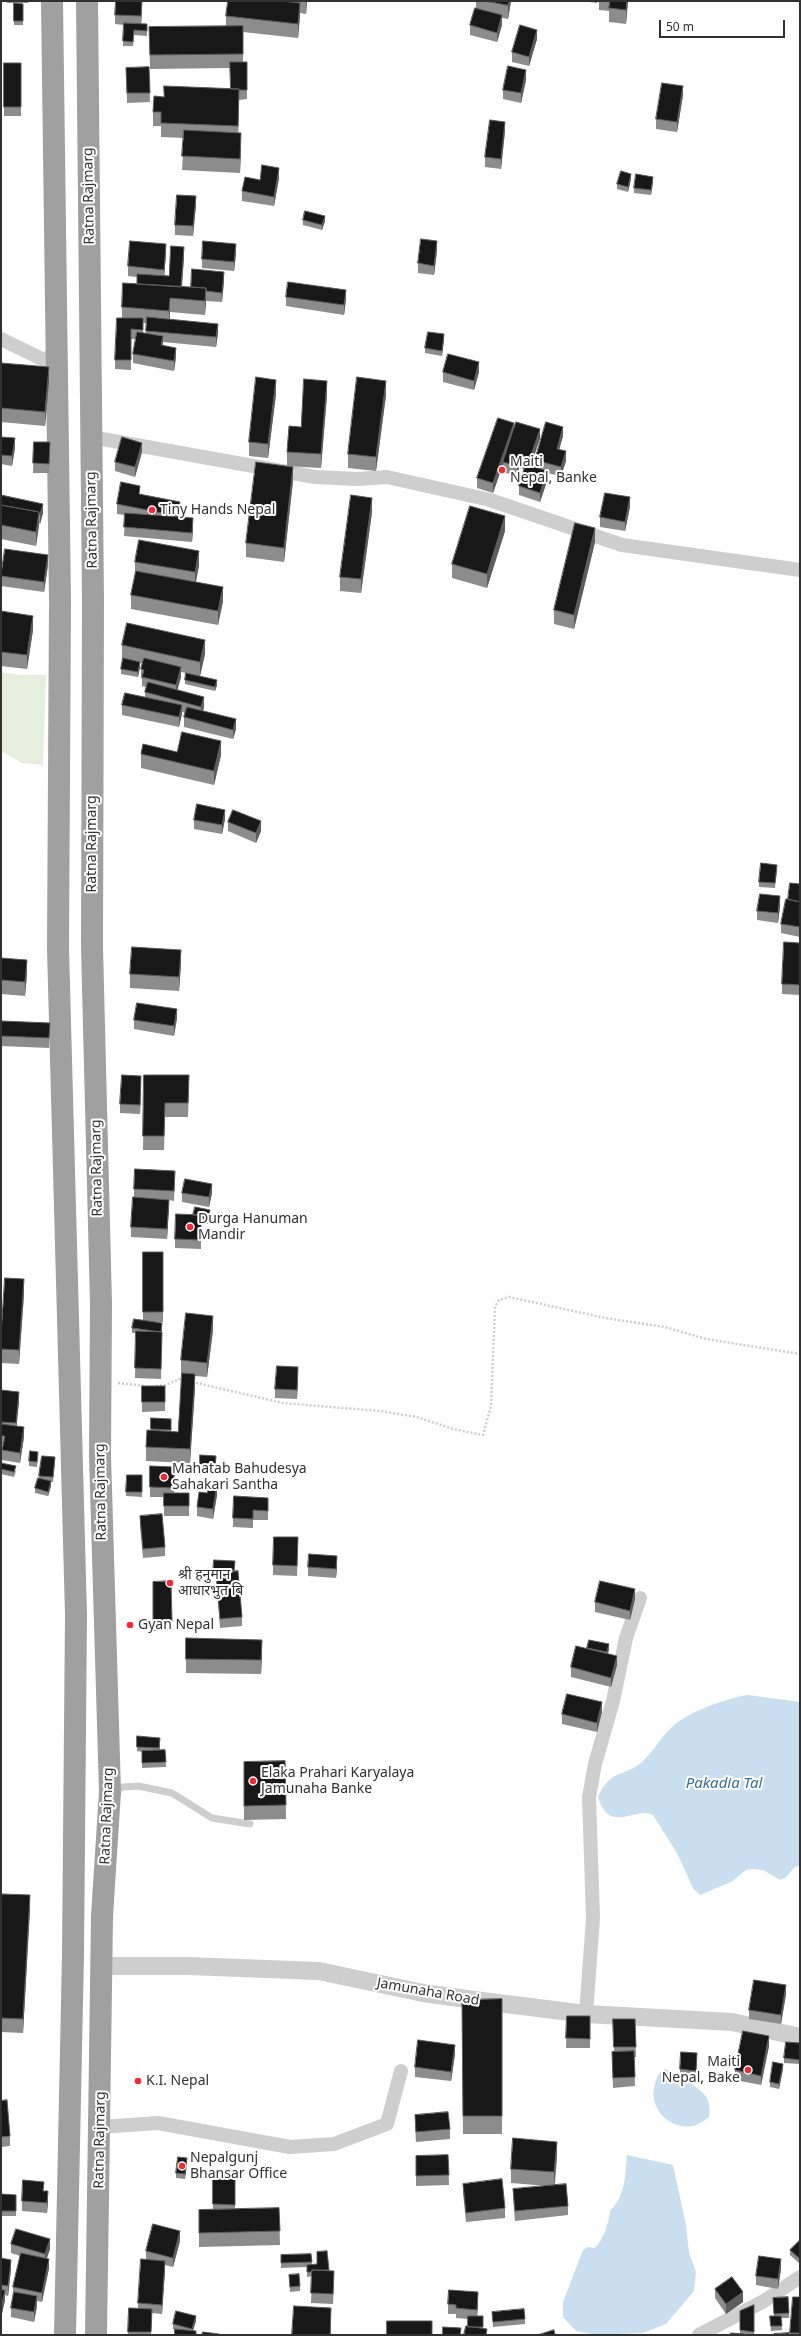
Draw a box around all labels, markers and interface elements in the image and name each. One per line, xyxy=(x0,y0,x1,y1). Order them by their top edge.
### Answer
scale bar xyxy=(661,12,787,38)
text: 50 m xyxy=(666,18,694,35)
street label: Ratna Rajmarg xyxy=(80,147,98,245)
place label: Maiti Nepal, Banke xyxy=(510,454,597,486)
marker: Maiti Nepal, Banke xyxy=(497,465,507,475)
street label: Ratna Rajmarg xyxy=(83,471,101,569)
place label: Tiny Hands Nepal xyxy=(160,502,275,518)
marker: Tiny Hands Nepal xyxy=(147,505,157,515)
street label: Ratna Rajmarg xyxy=(84,795,100,893)
street label: Ratna Rajmarg xyxy=(88,1119,106,1217)
place label: Durga Hanuman Mandir xyxy=(198,1211,308,1244)
marker: Durga Hanuman Mandir xyxy=(185,1222,195,1232)
street label: Ratna Rajmarg xyxy=(92,1443,110,1541)
place label: Mahatab Bahudesya Sahakari Santha xyxy=(172,1461,307,1494)
marker: Mahatab Bahudesya Sahakari Santha xyxy=(159,1472,169,1482)
place label: श्री हनुमान आधारभुत बि xyxy=(178,1567,243,1600)
marker: श्री हनुमान आधारभुत बि xyxy=(165,1578,175,1588)
place label: Gyan Nepal xyxy=(138,1617,214,1633)
marker: Gyan Nepal xyxy=(125,1620,135,1630)
place label: Elaka Prahari Karyalaya Jamunaha Banke xyxy=(261,1765,414,1798)
street label: Ratna Rajmarg xyxy=(97,1767,117,1865)
water label: Pakadia Tal xyxy=(686,1775,762,1793)
marker: Elaka Prahari Karyalaya Jamunaha Banke xyxy=(248,1776,258,1786)
street label: Jamunaha Road xyxy=(375,1975,481,2009)
place label: Maiti Nepal, Bake xyxy=(662,2054,740,2086)
marker: Maiti Nepal, Bake xyxy=(743,2065,753,2075)
place label: K.I. Nepal xyxy=(146,2073,209,2089)
marker: K.I. Nepal xyxy=(133,2076,143,2086)
street label: Ratna Rajmarg xyxy=(91,2091,109,2189)
place label: Nepalgunj Bhansar Office xyxy=(190,2150,287,2182)
marker: Nepalgunj Bhansar Office xyxy=(177,2161,187,2171)

